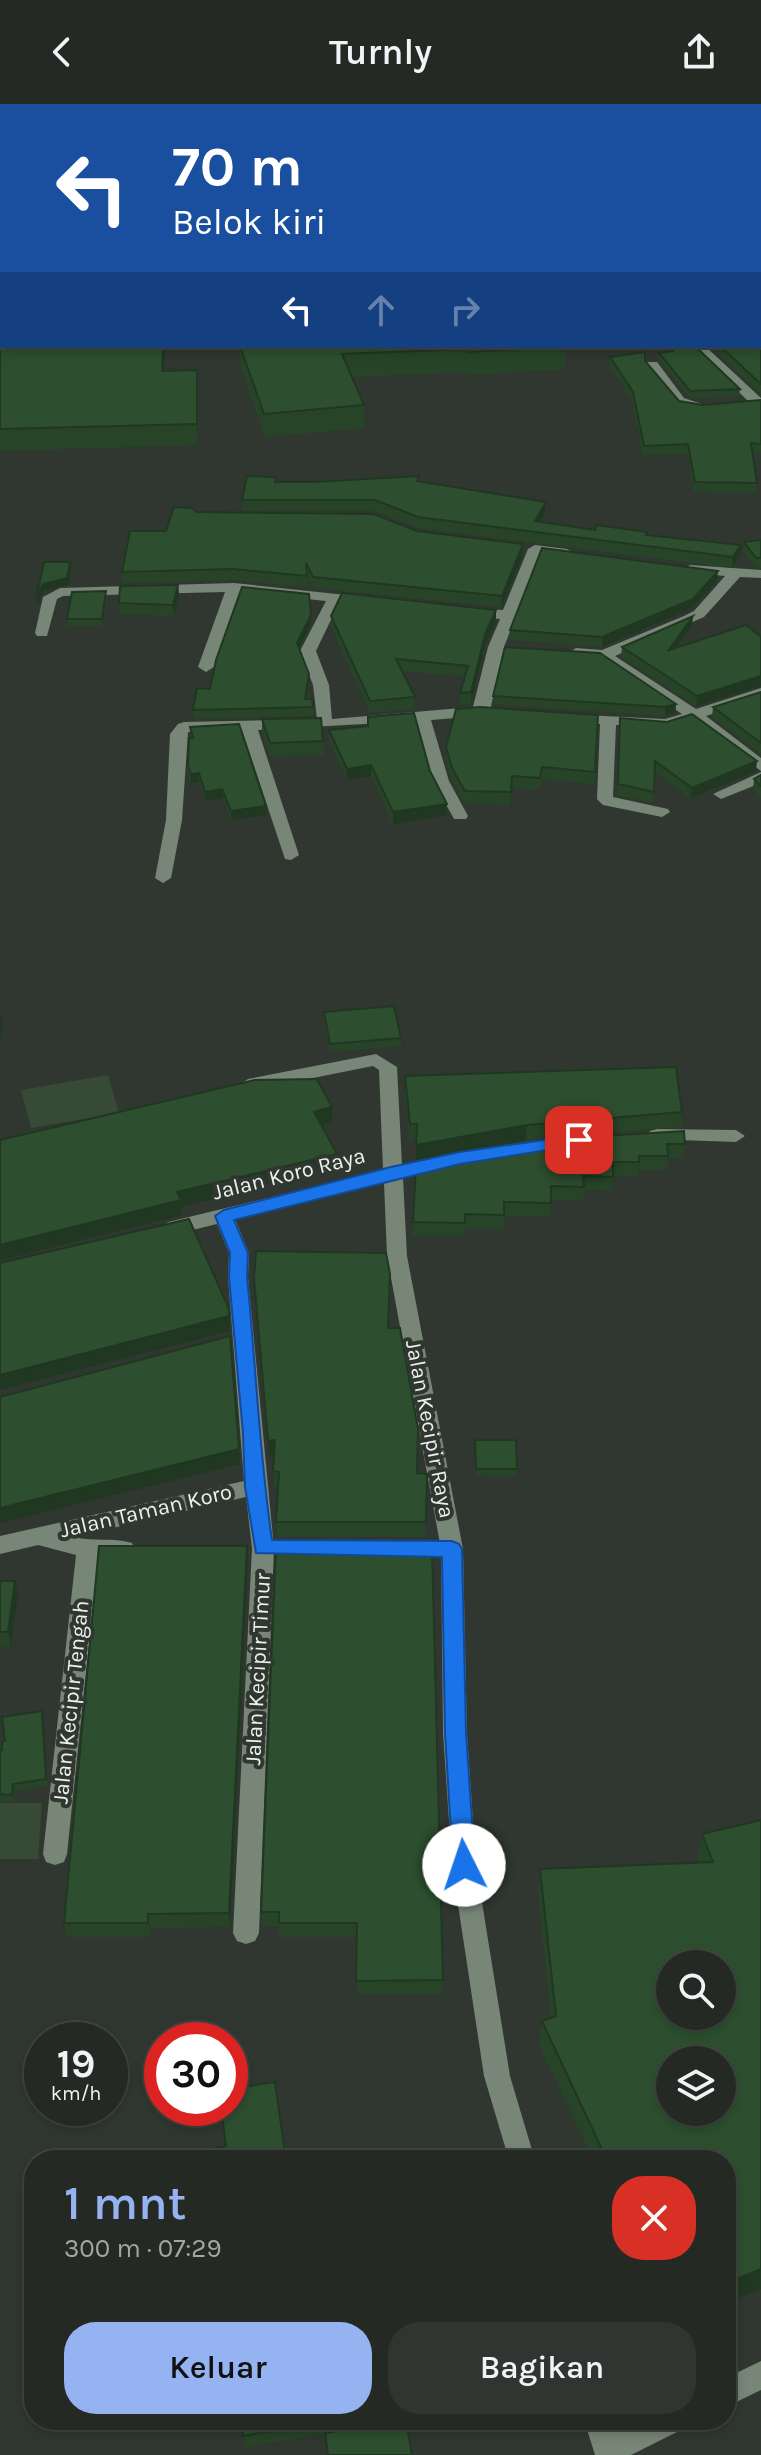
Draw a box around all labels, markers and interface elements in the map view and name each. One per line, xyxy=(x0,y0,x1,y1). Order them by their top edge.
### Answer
icon: back xyxy=(40,30,84,74)
icon: share xyxy=(677,30,721,74)
text: Turnly xyxy=(329,31,432,73)
text: 70 m xyxy=(172,134,303,199)
icon: left xyxy=(40,136,144,240)
text: Belok kiri xyxy=(172,201,326,243)
icon: left xyxy=(275,288,319,332)
icon: ahead xyxy=(359,288,403,332)
icon: right xyxy=(443,288,487,332)
pin xyxy=(545,1106,613,1174)
icon: arrive xyxy=(557,1118,601,1162)
street label: Jalan Koro Raya xyxy=(210,1142,368,1206)
street label: Jalan Kecipir Raya xyxy=(400,1338,460,1520)
street label: Jalan Taman Koro xyxy=(58,1479,234,1543)
street label: Jalan Kecipir Timur xyxy=(240,1572,276,1766)
street label: Jalan Kecipir Tengah xyxy=(47,1599,95,1805)
position arrow xyxy=(422,1823,506,1907)
map controls xyxy=(656,1950,736,2126)
button: search xyxy=(656,1950,736,2030)
speed limit sign: 30 xyxy=(144,2022,248,2126)
text: 19 xyxy=(57,2040,95,2087)
button: layers xyxy=(656,2046,736,2126)
text: km/h xyxy=(51,2082,101,2105)
text: 1 mnt xyxy=(64,2175,186,2231)
button: close xyxy=(612,2176,696,2260)
text: 300 m · 07:29 xyxy=(64,2233,221,2264)
button: Keluar xyxy=(64,2322,372,2414)
button: Bagikan xyxy=(388,2322,696,2414)

